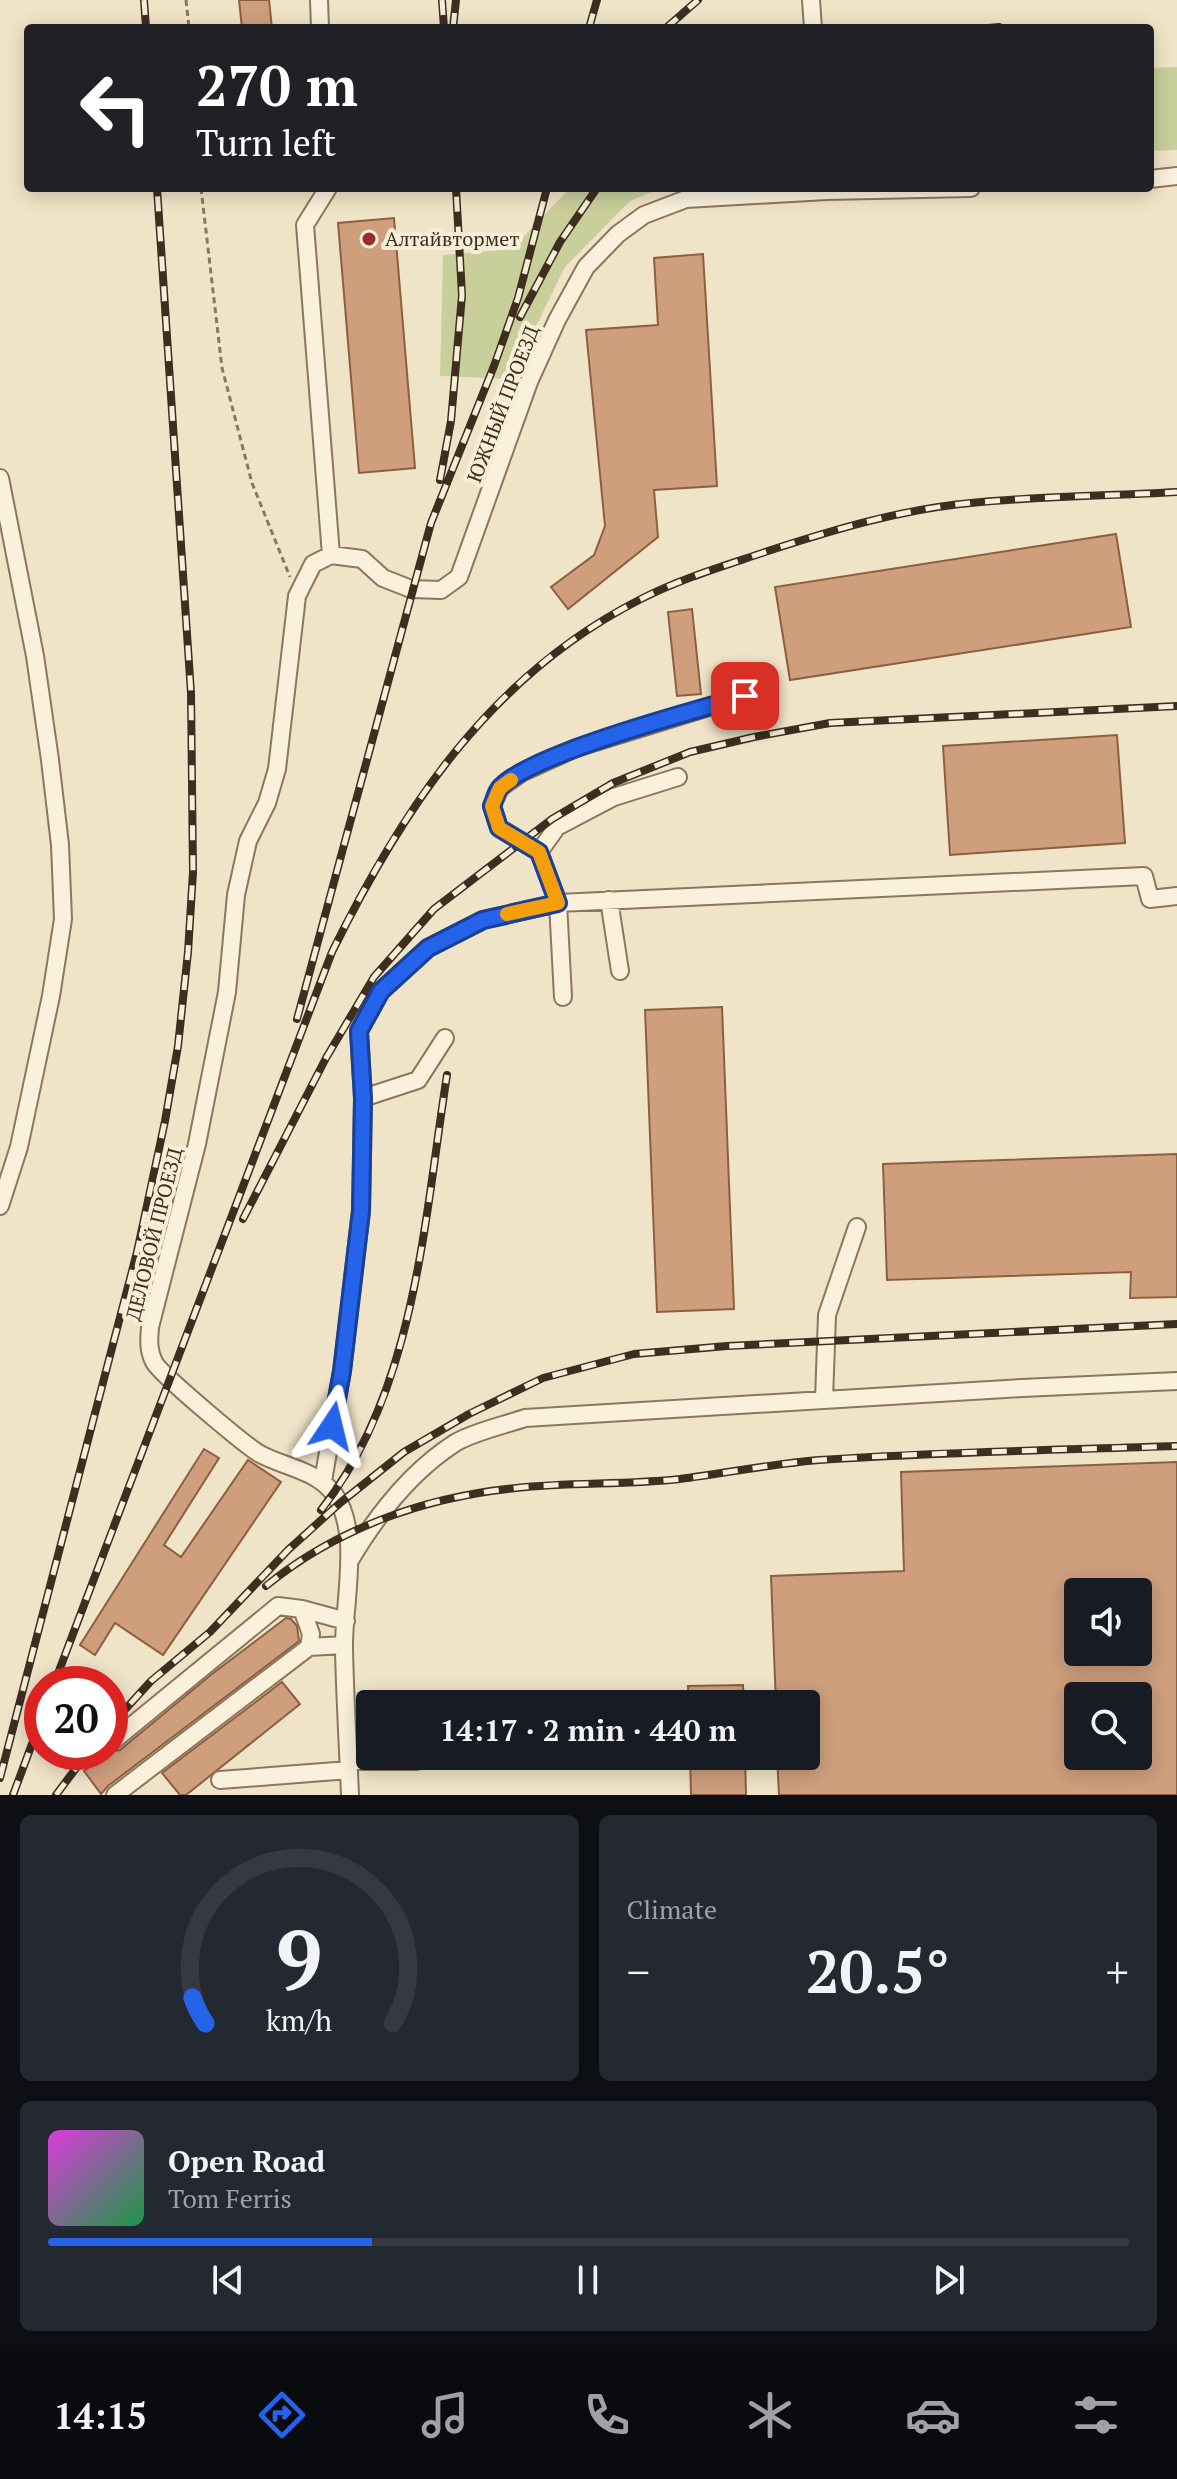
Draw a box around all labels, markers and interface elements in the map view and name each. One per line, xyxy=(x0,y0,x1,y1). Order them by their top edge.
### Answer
text: 270 m xyxy=(196,48,358,122)
icon: left xyxy=(64,56,168,160)
text: Turn left xyxy=(196,119,336,166)
place label: Алтайвтормет xyxy=(385,225,519,252)
marker: Алтайвтормет xyxy=(360,230,378,248)
street label: ЮЖНЫЙ ПРОЕЗД xyxy=(460,321,545,486)
pin xyxy=(711,662,779,730)
icon: arrive xyxy=(723,674,767,718)
street label: ДЕЛОВОЙ ПРОЕЗД xyxy=(119,1144,188,1323)
position arrow xyxy=(290,1384,374,1468)
map controls xyxy=(1064,1578,1152,1770)
button: sound xyxy=(1064,1578,1152,1666)
speed limit sign: 20 xyxy=(24,1666,128,1770)
button: search xyxy=(1064,1682,1152,1770)
text: 14:17 · 2 min · 440 m xyxy=(440,1710,736,1750)
text: Climate xyxy=(627,1892,717,1926)
text: 9 xyxy=(276,1904,323,2014)
text: 20.5° xyxy=(806,1931,950,2010)
text: − xyxy=(627,1942,650,2001)
text: + xyxy=(1106,1942,1129,2001)
text: km/h xyxy=(266,2001,332,2039)
text: Open Road xyxy=(168,2141,325,2181)
text: Tom Ferris xyxy=(168,2181,292,2215)
icon: previous xyxy=(206,2258,250,2302)
icon: pause xyxy=(566,2258,610,2302)
icon: next xyxy=(927,2258,971,2302)
icon: directions xyxy=(254,2387,310,2443)
icon: music xyxy=(417,2387,473,2443)
icon: phone xyxy=(579,2387,635,2443)
icon: climate xyxy=(742,2387,798,2443)
icon: car xyxy=(905,2387,961,2443)
icon: filters xyxy=(1068,2387,1124,2443)
text: 14:15 xyxy=(53,2392,147,2439)

